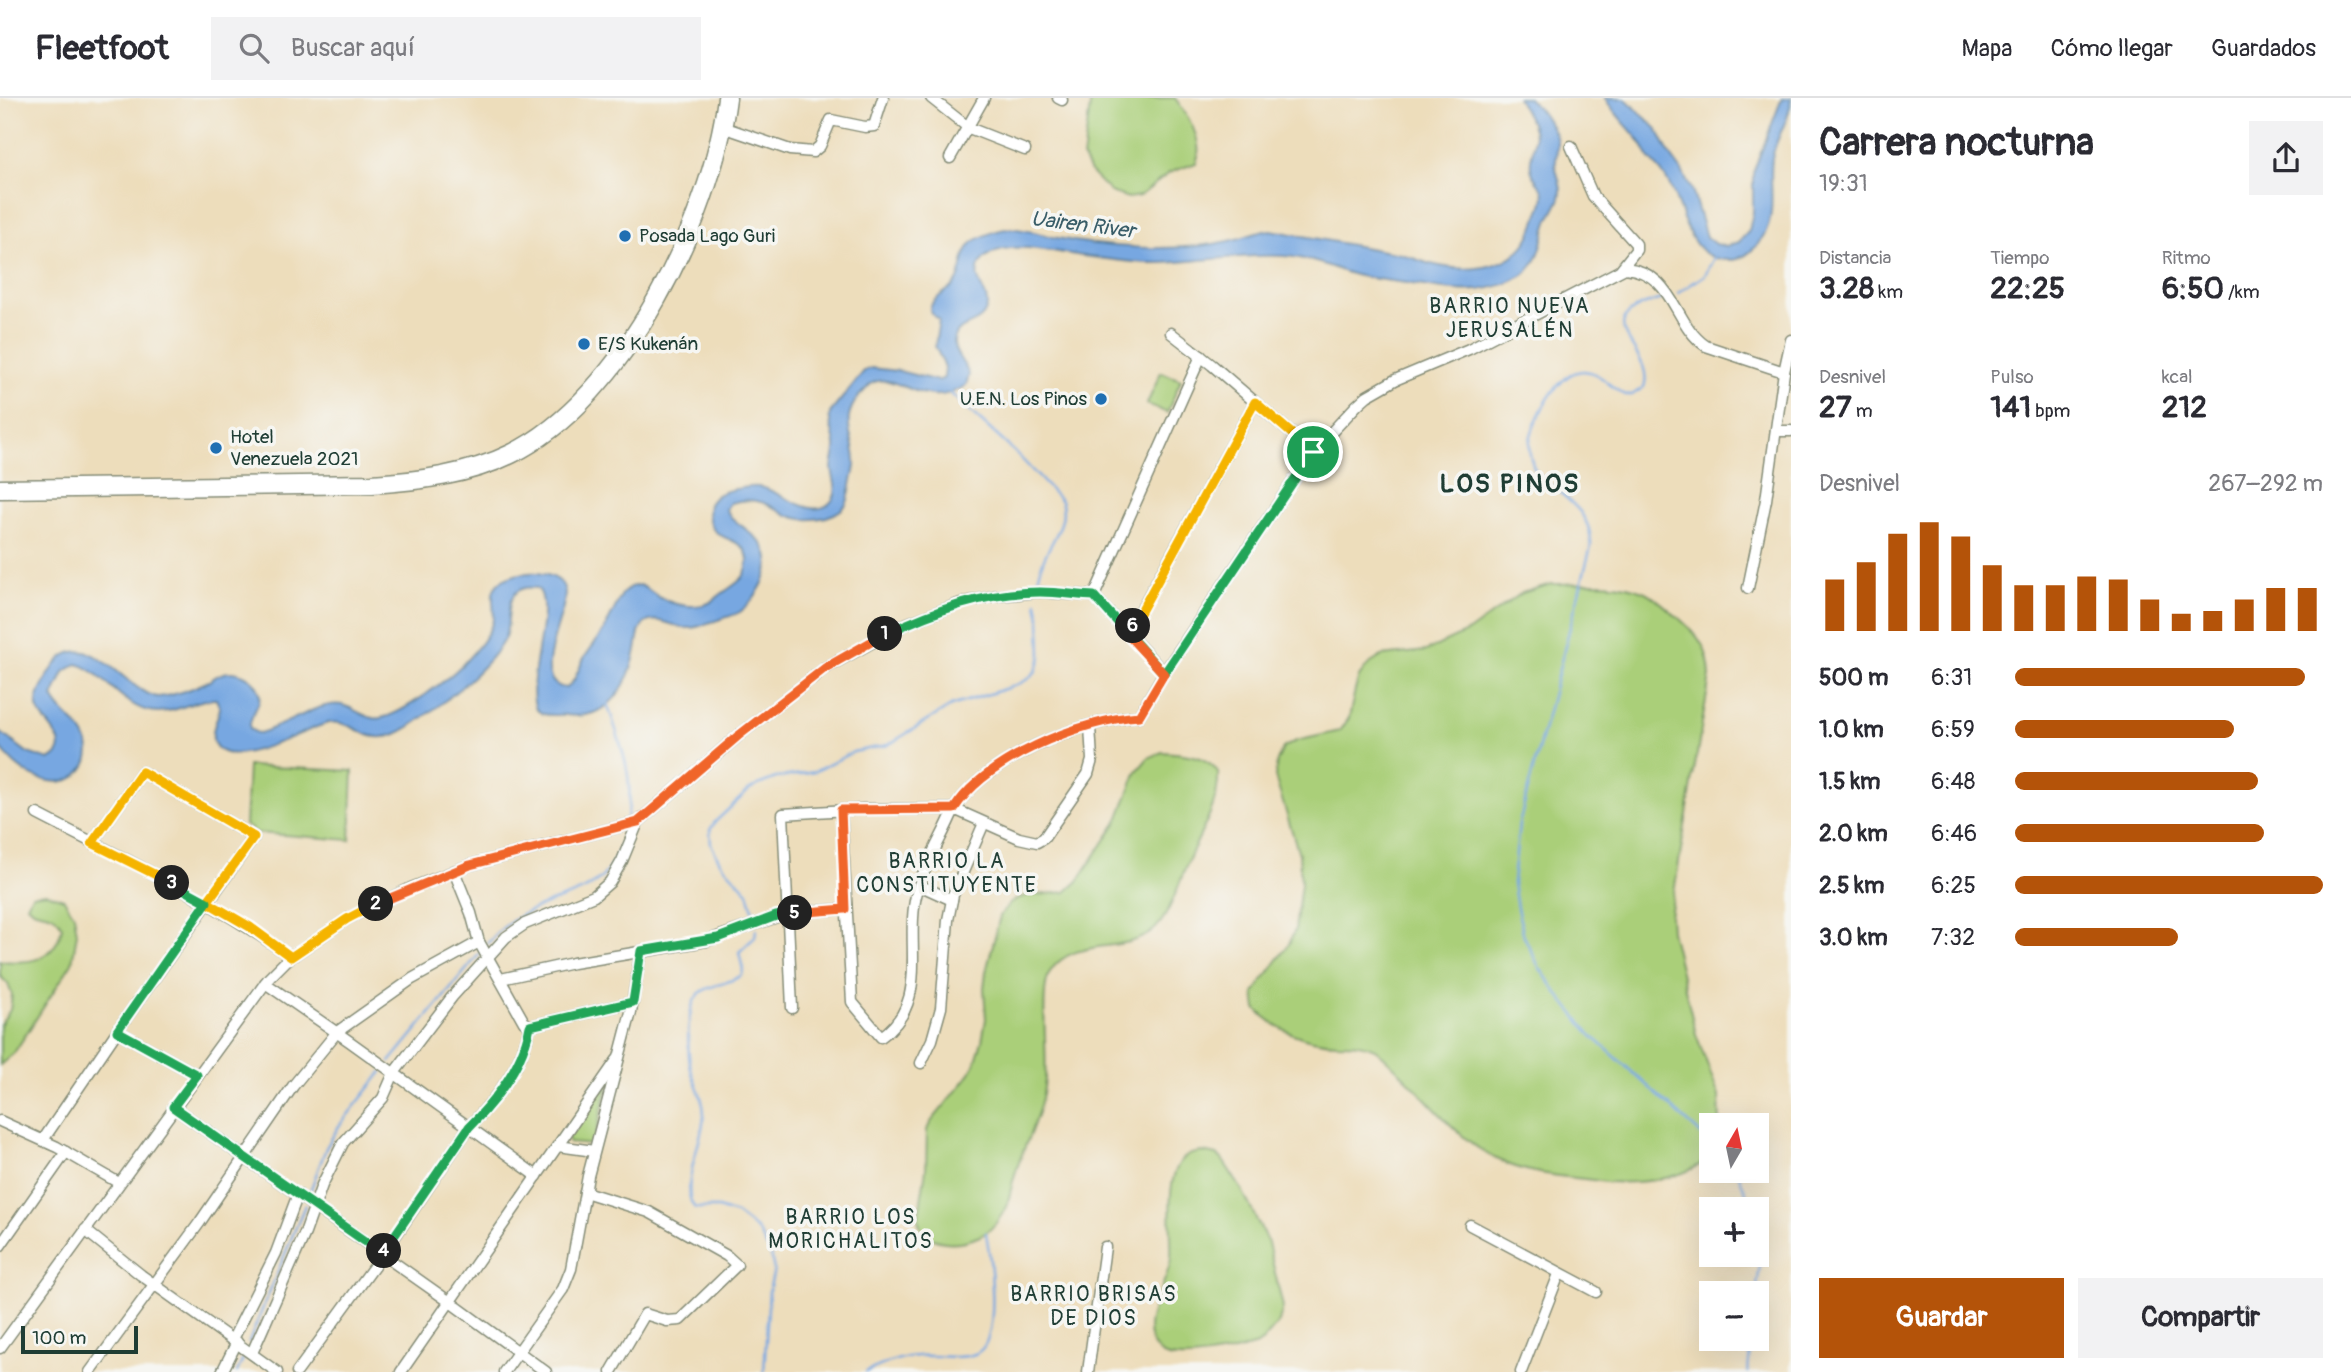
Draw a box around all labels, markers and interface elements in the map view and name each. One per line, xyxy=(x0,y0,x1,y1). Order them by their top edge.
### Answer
search box xyxy=(211,17,701,80)
text: Fleetfoot xyxy=(35,28,169,69)
icon: search xyxy=(235,29,273,67)
text: Buscar aquí xyxy=(291,32,415,64)
text: Mapa xyxy=(1962,34,2013,63)
text: Cómo llegar xyxy=(2051,34,2173,63)
text: Guardados xyxy=(2211,34,2316,63)
text: Carrera nocturna xyxy=(1819,119,2094,167)
button: share xyxy=(2249,121,2323,195)
text: 19:31 xyxy=(1819,169,1868,198)
water label: Uairen River xyxy=(1029,205,1139,245)
place label: Posada Lago Guri xyxy=(639,224,775,248)
marker: Posada Lago Guri xyxy=(617,228,633,244)
text: Distancia xyxy=(1819,246,1891,270)
text: Tiempo xyxy=(1990,246,2049,270)
text: Ritmo xyxy=(2162,246,2211,270)
text: 3.28 xyxy=(1819,270,1874,307)
text: 22:25 xyxy=(1990,270,2065,307)
text: 6:50 xyxy=(2162,270,2224,307)
text: km xyxy=(1874,280,1903,304)
text: /km xyxy=(2224,280,2260,304)
district label: BARRIO NUEVA JERUSALÉN xyxy=(1429,293,1591,344)
place label: E/S Kukenán xyxy=(598,332,698,356)
marker: E/S Kukenán xyxy=(576,336,592,352)
text: Desnivel xyxy=(1819,365,1886,389)
text: Pulso xyxy=(1990,365,2034,389)
text: kcal xyxy=(2162,365,2193,389)
place label: U.E.N. Los Pinos xyxy=(960,387,1088,411)
text: 27 xyxy=(1819,389,1852,426)
text: 141 xyxy=(1990,389,2031,426)
text: 212 xyxy=(2162,389,2207,426)
marker: U.E.N. Los Pinos xyxy=(1093,391,1109,407)
text: m xyxy=(1852,399,1873,423)
text: bpm xyxy=(2031,399,2071,423)
pin xyxy=(1283,422,1343,482)
place label: Hotel Venezuela 2021 xyxy=(230,425,358,471)
icon: arrive xyxy=(1294,433,1332,471)
marker: Hotel Venezuela 2021 xyxy=(208,440,224,456)
district label: LOS PINOS xyxy=(1440,468,1580,500)
text: Desnivel xyxy=(1819,469,1900,498)
text: 267–292 m xyxy=(2208,469,2323,498)
pin: 6 xyxy=(1116,608,1150,644)
text: 6 xyxy=(1127,613,1138,637)
pin: 1 xyxy=(868,616,903,652)
text: 1 xyxy=(881,621,888,645)
text: 500 m xyxy=(1819,663,1888,692)
text: 6:31 xyxy=(1931,663,1972,692)
text: 1.0 km xyxy=(1819,715,1884,744)
text: 6:59 xyxy=(1931,715,1975,744)
text: 1.5 km xyxy=(1819,767,1881,796)
text: 6:48 xyxy=(1931,767,1975,796)
text: 2.0 km xyxy=(1819,819,1888,848)
text: 6:46 xyxy=(1931,819,1977,848)
district label: BARRIO LA CONSTITUYENTE xyxy=(856,848,1038,899)
pin: 3 xyxy=(154,866,190,900)
text: 3 xyxy=(166,870,177,894)
text: 2.5 km xyxy=(1819,871,1884,900)
text: 6:25 xyxy=(1931,871,1976,900)
pin: 2 xyxy=(358,886,394,922)
text: 2 xyxy=(370,891,381,915)
pin: 5 xyxy=(778,896,812,930)
text: 5 xyxy=(789,900,800,924)
text: 3.0 km xyxy=(1819,923,1888,952)
text: 7:32 xyxy=(1931,923,1975,952)
north arrow xyxy=(1699,1113,1769,1183)
map controls xyxy=(1699,1113,1769,1351)
button: + xyxy=(1699,1197,1769,1267)
district label: BARRIO LOS MORICHALITOS xyxy=(768,1204,934,1255)
pin: 4 xyxy=(366,1234,402,1268)
text: 4 xyxy=(378,1238,389,1262)
button: Guardar xyxy=(1819,1278,2064,1358)
button: Compartir xyxy=(2078,1278,2323,1358)
district label: BARRIO BRISAS DE DIOS xyxy=(1010,1281,1178,1332)
button: − xyxy=(1699,1281,1769,1351)
scale bar xyxy=(21,1323,138,1355)
text: 100 m xyxy=(32,1326,86,1350)

